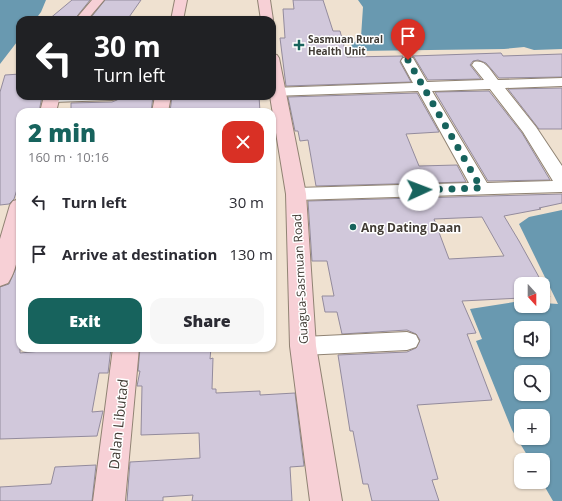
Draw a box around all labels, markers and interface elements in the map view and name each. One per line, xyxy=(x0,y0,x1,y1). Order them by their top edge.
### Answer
pin xyxy=(391,19,425,60)
icon: arrive xyxy=(397,25,419,47)
text: 30 m xyxy=(94,27,161,65)
icon: left xyxy=(28,32,80,84)
place label: Sasmuan Rural Health Unit xyxy=(308,32,383,58)
marker: Sasmuan Rural Health Unit xyxy=(293,39,305,51)
text: Turn left xyxy=(94,63,165,87)
text: 2 min xyxy=(28,116,96,149)
button: close xyxy=(222,121,264,163)
text: 160 m · 10:16 xyxy=(28,148,109,166)
position arrow xyxy=(398,169,440,211)
icon: left xyxy=(28,191,50,213)
text: Turn left xyxy=(62,192,127,212)
text: 30 m xyxy=(229,192,264,212)
street label: Guagua-Sasmuan Road xyxy=(288,213,312,345)
place label: Ang Dating Daan xyxy=(361,219,461,236)
marker: Ang Dating Daan xyxy=(348,222,358,232)
icon: arrive xyxy=(28,243,50,265)
text: Arrive at destination xyxy=(62,244,217,264)
text: 130 m xyxy=(229,244,273,264)
north arrow xyxy=(514,277,550,313)
map controls xyxy=(514,277,550,489)
button: Exit xyxy=(28,298,142,344)
button: Share xyxy=(150,298,264,344)
button: sound xyxy=(514,321,550,357)
button: search xyxy=(514,365,550,401)
street label: Dalan Libutad xyxy=(104,378,132,470)
button: + xyxy=(514,409,550,445)
button: − xyxy=(514,453,550,489)

